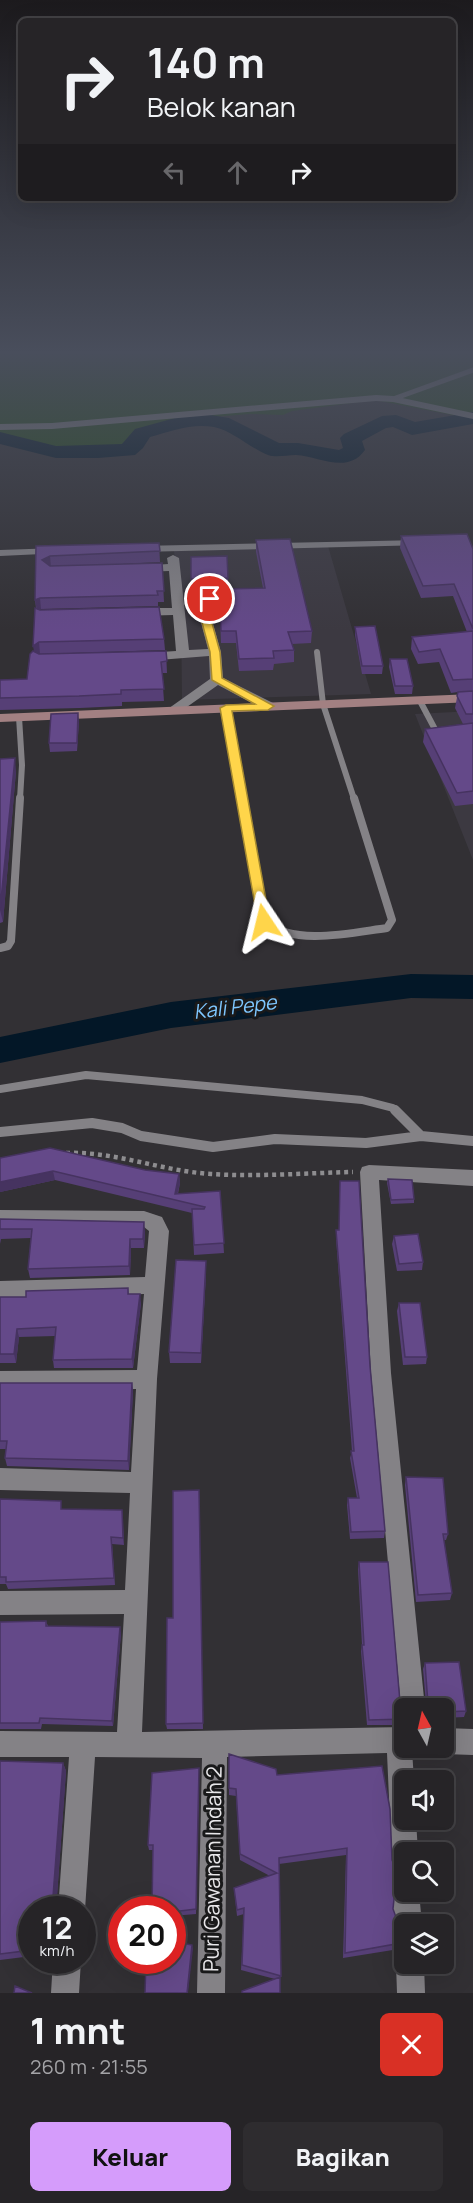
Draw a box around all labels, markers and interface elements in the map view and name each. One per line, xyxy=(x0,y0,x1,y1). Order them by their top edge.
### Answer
text: 140 m xyxy=(147,33,265,91)
icon: right xyxy=(48,42,126,120)
text: Belok kanan xyxy=(147,88,296,125)
icon: left xyxy=(158,156,191,189)
icon: ahead xyxy=(221,156,254,189)
icon: right xyxy=(284,156,317,189)
pin xyxy=(184,573,235,624)
icon: arrive xyxy=(193,582,226,615)
position arrow xyxy=(232,890,296,954)
water label: Kali Pepe xyxy=(192,988,279,1025)
north arrow xyxy=(394,1698,454,1758)
map controls xyxy=(394,1698,454,1974)
street label: Puri Gawanan Indah 2 xyxy=(196,1766,228,1972)
button: sound xyxy=(394,1770,454,1830)
button: search xyxy=(394,1842,454,1902)
speed limit sign: 20 xyxy=(108,1896,186,1974)
text: 12 xyxy=(41,1907,73,1948)
button: layers xyxy=(394,1914,454,1974)
text: km/h xyxy=(40,1940,74,1961)
text: 1 mnt xyxy=(30,2006,125,2055)
button: close xyxy=(380,2013,443,2076)
text: 260 m · 21:55 xyxy=(30,2053,148,2080)
button: Keluar xyxy=(30,2122,231,2191)
button: Bagikan xyxy=(243,2122,443,2191)

